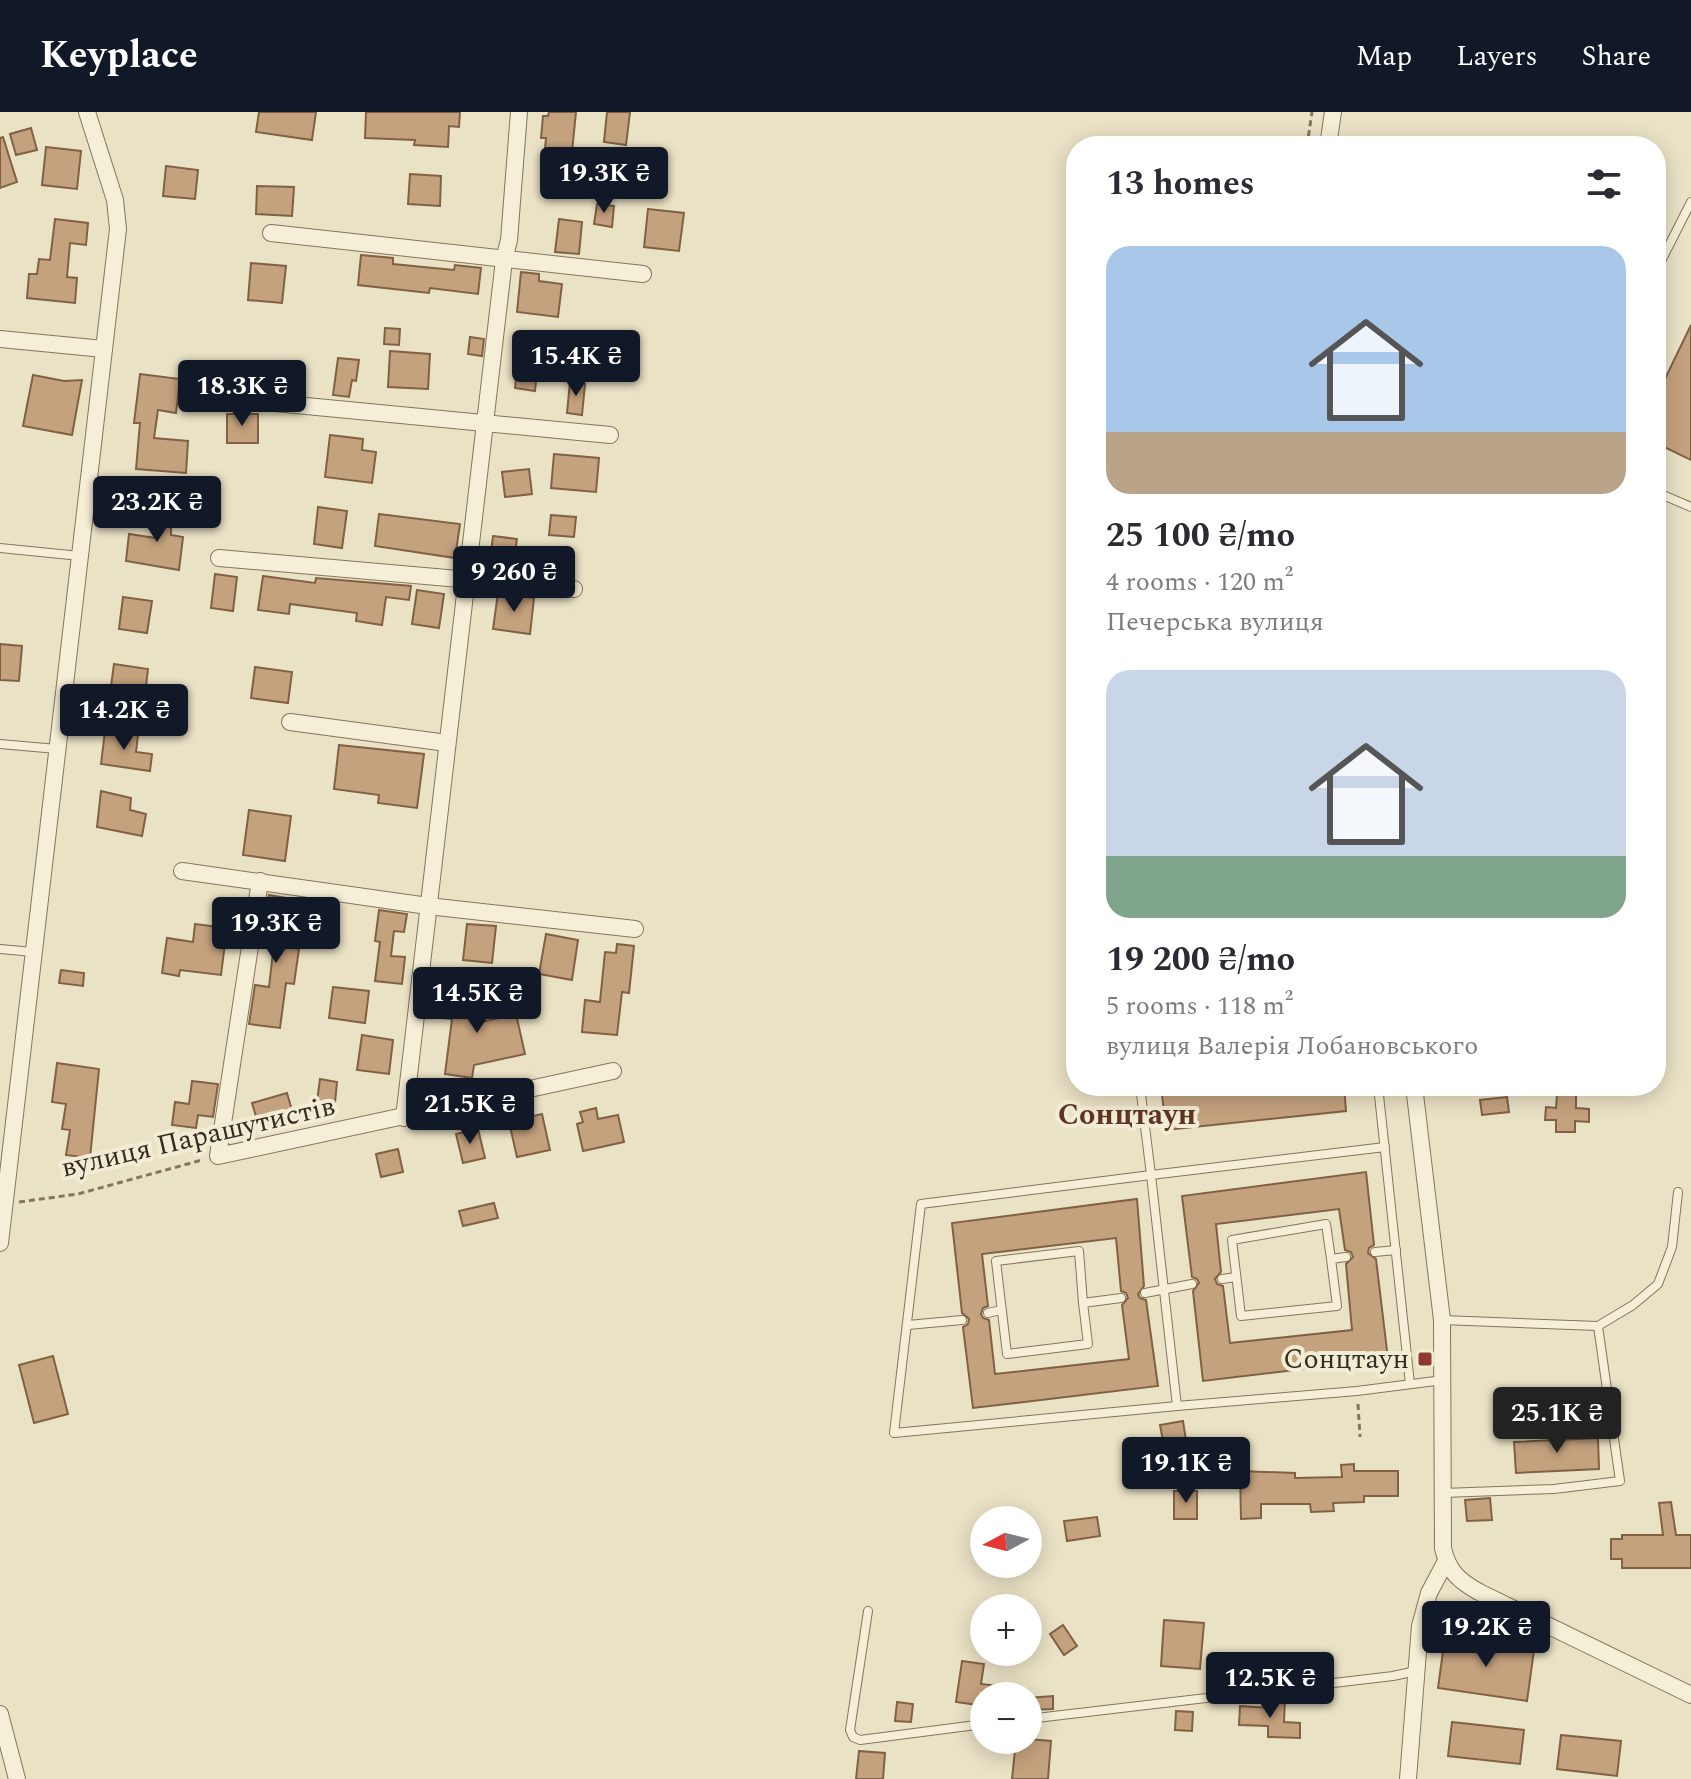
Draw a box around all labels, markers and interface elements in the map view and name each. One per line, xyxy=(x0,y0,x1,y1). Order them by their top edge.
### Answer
text: Keyplace xyxy=(40,27,198,85)
text: Map xyxy=(1356,35,1412,78)
text: Layers xyxy=(1456,35,1538,78)
text: Share xyxy=(1582,35,1651,78)
pin: 19.3K ₴ xyxy=(530,147,678,215)
text: 19.3K ₴ xyxy=(558,153,650,193)
text: 13 homes xyxy=(1106,158,1255,210)
icon: filters xyxy=(1582,162,1626,206)
icon: home xyxy=(1294,298,1438,442)
pin: 15.4K ₴ xyxy=(502,330,650,398)
text: 15.4K ₴ xyxy=(530,336,622,376)
pin: 18.3K ₴ xyxy=(168,360,316,428)
text: 18.3K ₴ xyxy=(196,366,288,406)
pin: 23.2K ₴ xyxy=(83,476,231,544)
text: 23.2K ₴ xyxy=(111,482,203,522)
text: 25 100 ₴/mo xyxy=(1106,510,1295,562)
pin: 9 260 ₴ xyxy=(440,546,588,614)
text: 9 260 ₴ xyxy=(471,552,557,592)
text: 4 rooms · 120 m² xyxy=(1106,562,1293,602)
text: Печерська вулиця xyxy=(1106,602,1324,642)
pin: 14.2K ₴ xyxy=(50,684,198,752)
text: 14.2K ₴ xyxy=(78,690,170,730)
icon: home xyxy=(1294,722,1438,866)
pin: 19.3K ₴ xyxy=(202,897,350,965)
text: 19.3K ₴ xyxy=(230,903,322,943)
text: 19 200 ₴/mo xyxy=(1106,934,1295,986)
pin: 14.5K ₴ xyxy=(403,967,551,1035)
text: 14.5K ₴ xyxy=(431,973,523,1013)
text: 5 rooms · 118 m² xyxy=(1106,986,1293,1026)
text: вулиця Валерія Лобановського xyxy=(1106,1026,1478,1066)
pin: 21.5K ₴ xyxy=(396,1078,544,1146)
text: 21.5K ₴ xyxy=(424,1084,516,1124)
street label: вулиця Парашутистів xyxy=(57,1085,339,1189)
district label: Сонцтаун xyxy=(1058,1092,1196,1138)
place label: Сонцтаун xyxy=(1283,1338,1409,1381)
marker: Сонцтаун xyxy=(1416,1350,1434,1368)
pin: 25.1K ₴ xyxy=(1483,1387,1631,1455)
text: 25.1K ₴ xyxy=(1511,1393,1603,1433)
pin: 19.1K ₴ xyxy=(1112,1437,1260,1505)
text: 19.1K ₴ xyxy=(1140,1443,1232,1483)
north arrow xyxy=(970,1506,1042,1578)
map controls xyxy=(970,1506,1042,1754)
button: + xyxy=(970,1594,1042,1666)
pin: 19.2K ₴ xyxy=(1412,1601,1560,1669)
text: 19.2K ₴ xyxy=(1440,1607,1532,1647)
pin: 12.5K ₴ xyxy=(1196,1652,1344,1720)
text: 12.5K ₴ xyxy=(1224,1658,1316,1698)
button: − xyxy=(970,1682,1042,1754)

